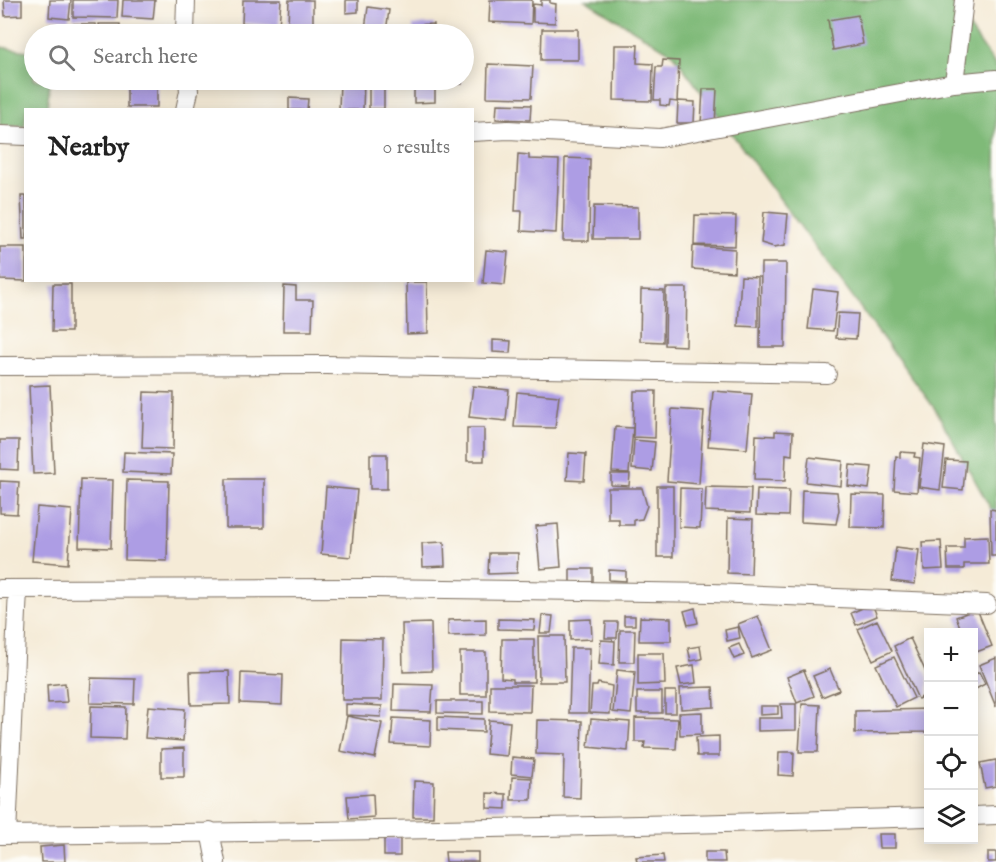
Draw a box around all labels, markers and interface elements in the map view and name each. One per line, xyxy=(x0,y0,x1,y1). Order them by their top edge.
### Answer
search box xyxy=(24,24,474,90)
icon: search xyxy=(45,41,78,74)
text: Search here xyxy=(93,43,198,71)
text: Nearby xyxy=(48,131,129,164)
text: 0 results xyxy=(383,135,450,160)
map controls xyxy=(924,628,978,844)
button: + xyxy=(924,628,978,682)
button: − xyxy=(924,682,978,736)
button: locate xyxy=(924,736,978,790)
button: layers xyxy=(924,790,978,844)

